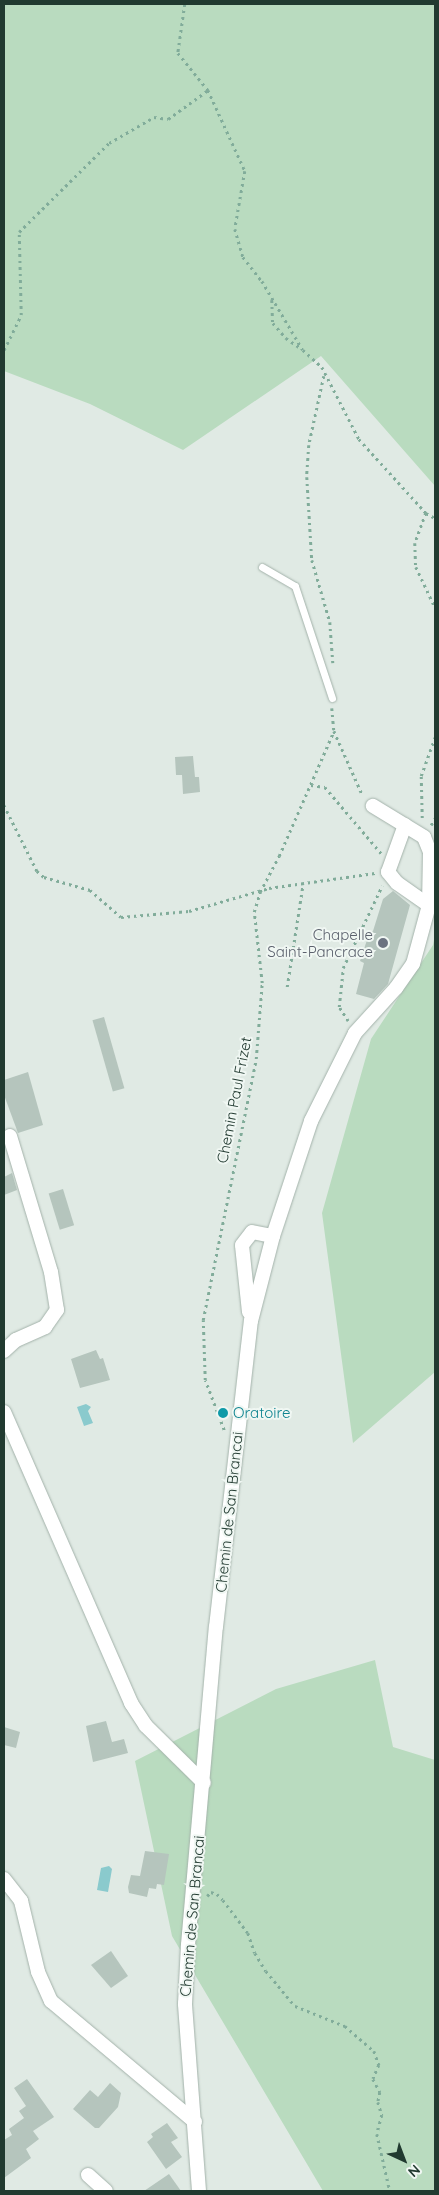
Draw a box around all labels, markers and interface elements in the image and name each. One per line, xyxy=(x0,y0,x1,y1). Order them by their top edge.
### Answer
place label: Chapelle Saint-Pancrace xyxy=(267,925,373,960)
marker: Chapelle Saint-Pancrace xyxy=(377,937,389,949)
street label: Chemin Paul Frizet xyxy=(213,1035,255,1165)
place label: Oratoire xyxy=(233,1404,290,1422)
marker: Oratoire xyxy=(217,1407,229,1419)
street label: Chemin de San Brancai xyxy=(212,1431,246,1593)
street label: Chemin de San Brancai xyxy=(176,1835,208,1997)
north arrow xyxy=(379,2135,429,2185)
text: N xyxy=(404,2161,424,2181)

